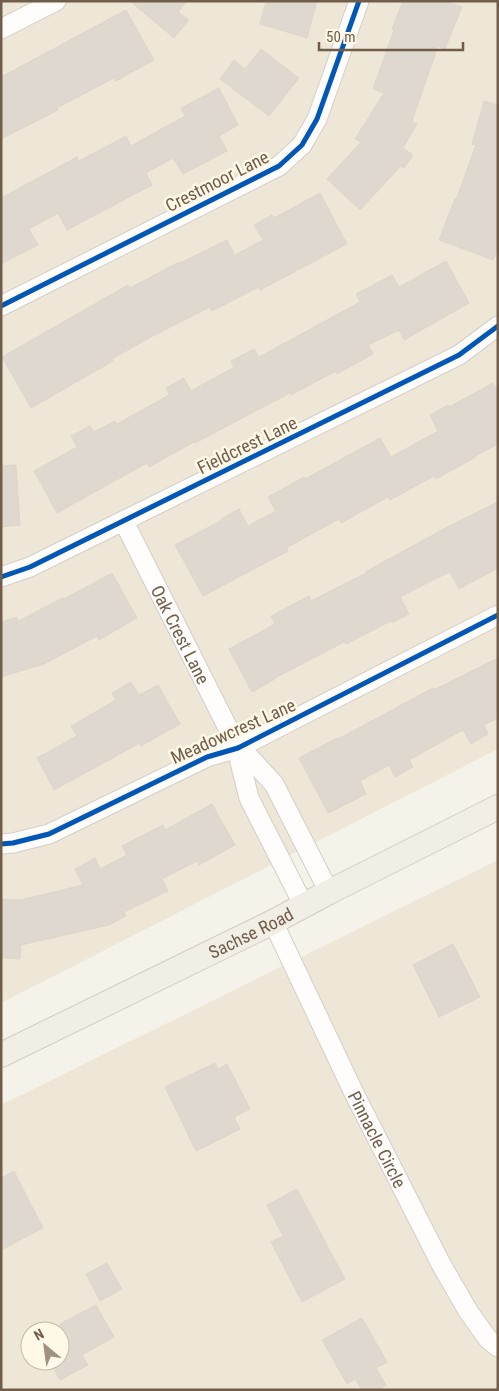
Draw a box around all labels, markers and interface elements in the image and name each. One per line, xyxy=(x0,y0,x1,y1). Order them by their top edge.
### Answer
scale bar xyxy=(319,20,463,52)
text: 50 m xyxy=(326,28,356,46)
street label: Crestmoor Lane xyxy=(162,146,272,216)
street label: Fieldcrest Lane xyxy=(194,412,300,478)
street label: Oak Crest Lane xyxy=(147,582,214,687)
street label: Meadowcrest Lane xyxy=(167,694,299,768)
street label: Sachse Road xyxy=(205,903,297,963)
street label: Pinnacle Circle xyxy=(344,1087,411,1191)
north arrow xyxy=(20,1321,70,1371)
text: N xyxy=(31,1326,46,1344)

